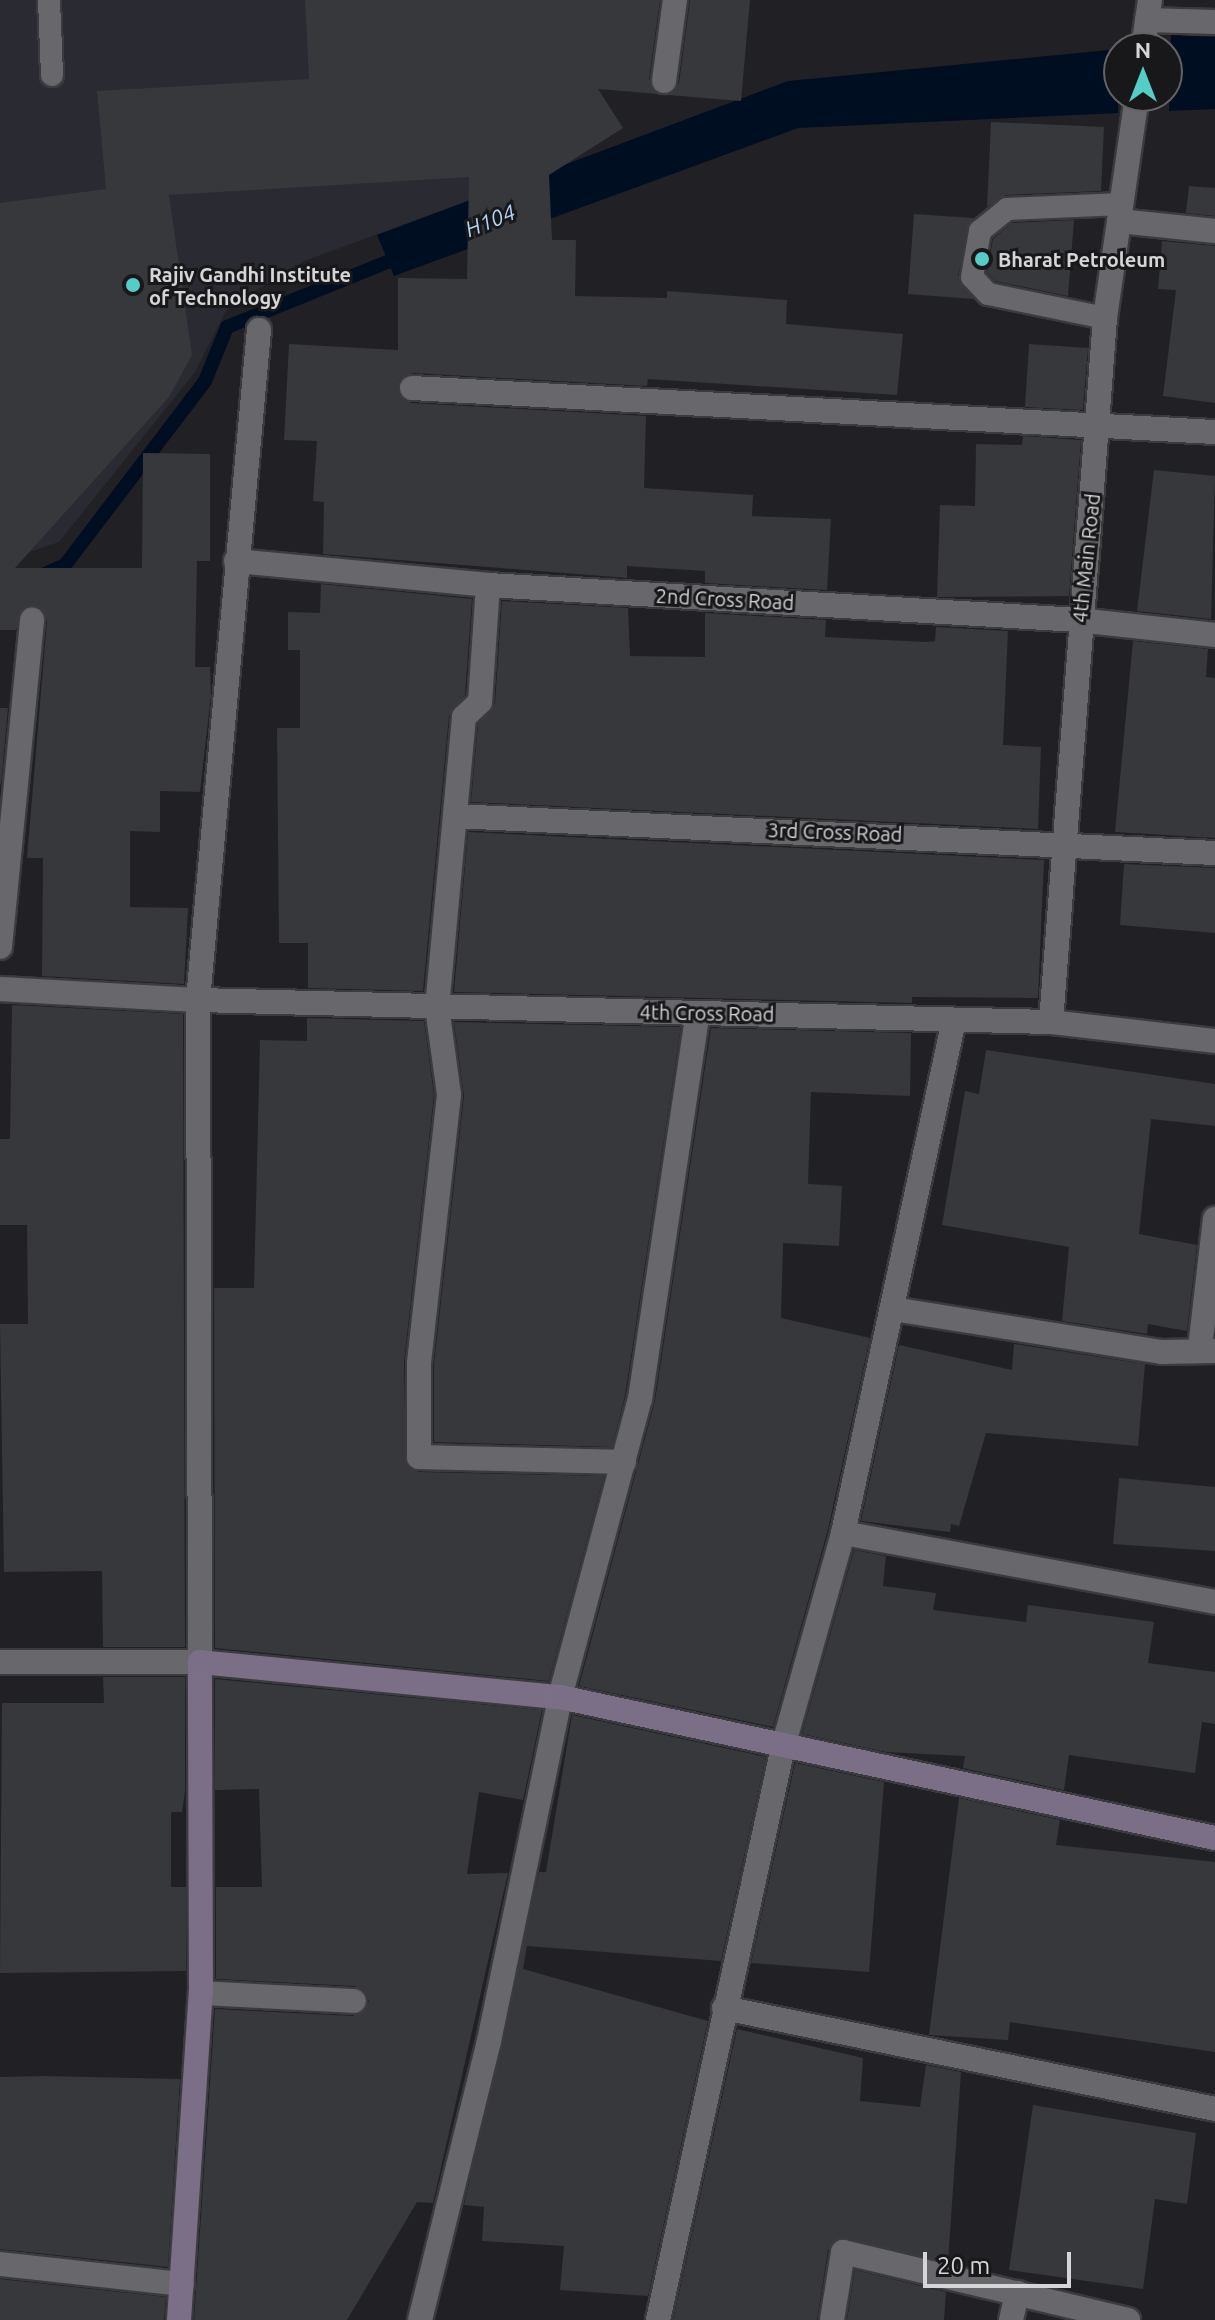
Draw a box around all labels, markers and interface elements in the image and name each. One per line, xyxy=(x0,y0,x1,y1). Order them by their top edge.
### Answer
north arrow xyxy=(1103,32,1183,112)
text: N xyxy=(1135,37,1151,62)
water label: H104 xyxy=(461,198,519,242)
place label: Bharat Petroleum xyxy=(998,247,1165,271)
marker: Bharat Petroleum xyxy=(973,250,991,268)
place label: Rajiv Gandhi Institute of Technology xyxy=(149,262,351,309)
marker: Rajiv Gandhi Institute of Technology xyxy=(124,276,142,294)
street label: 4th Main Road xyxy=(1067,492,1105,624)
street label: 2nd Cross Road xyxy=(655,583,795,615)
street label: 3rd Cross Road xyxy=(767,818,903,846)
street label: 4th Cross Road xyxy=(639,1000,775,1026)
scale bar xyxy=(927,2236,1075,2286)
text: 20 m xyxy=(937,2252,990,2279)

